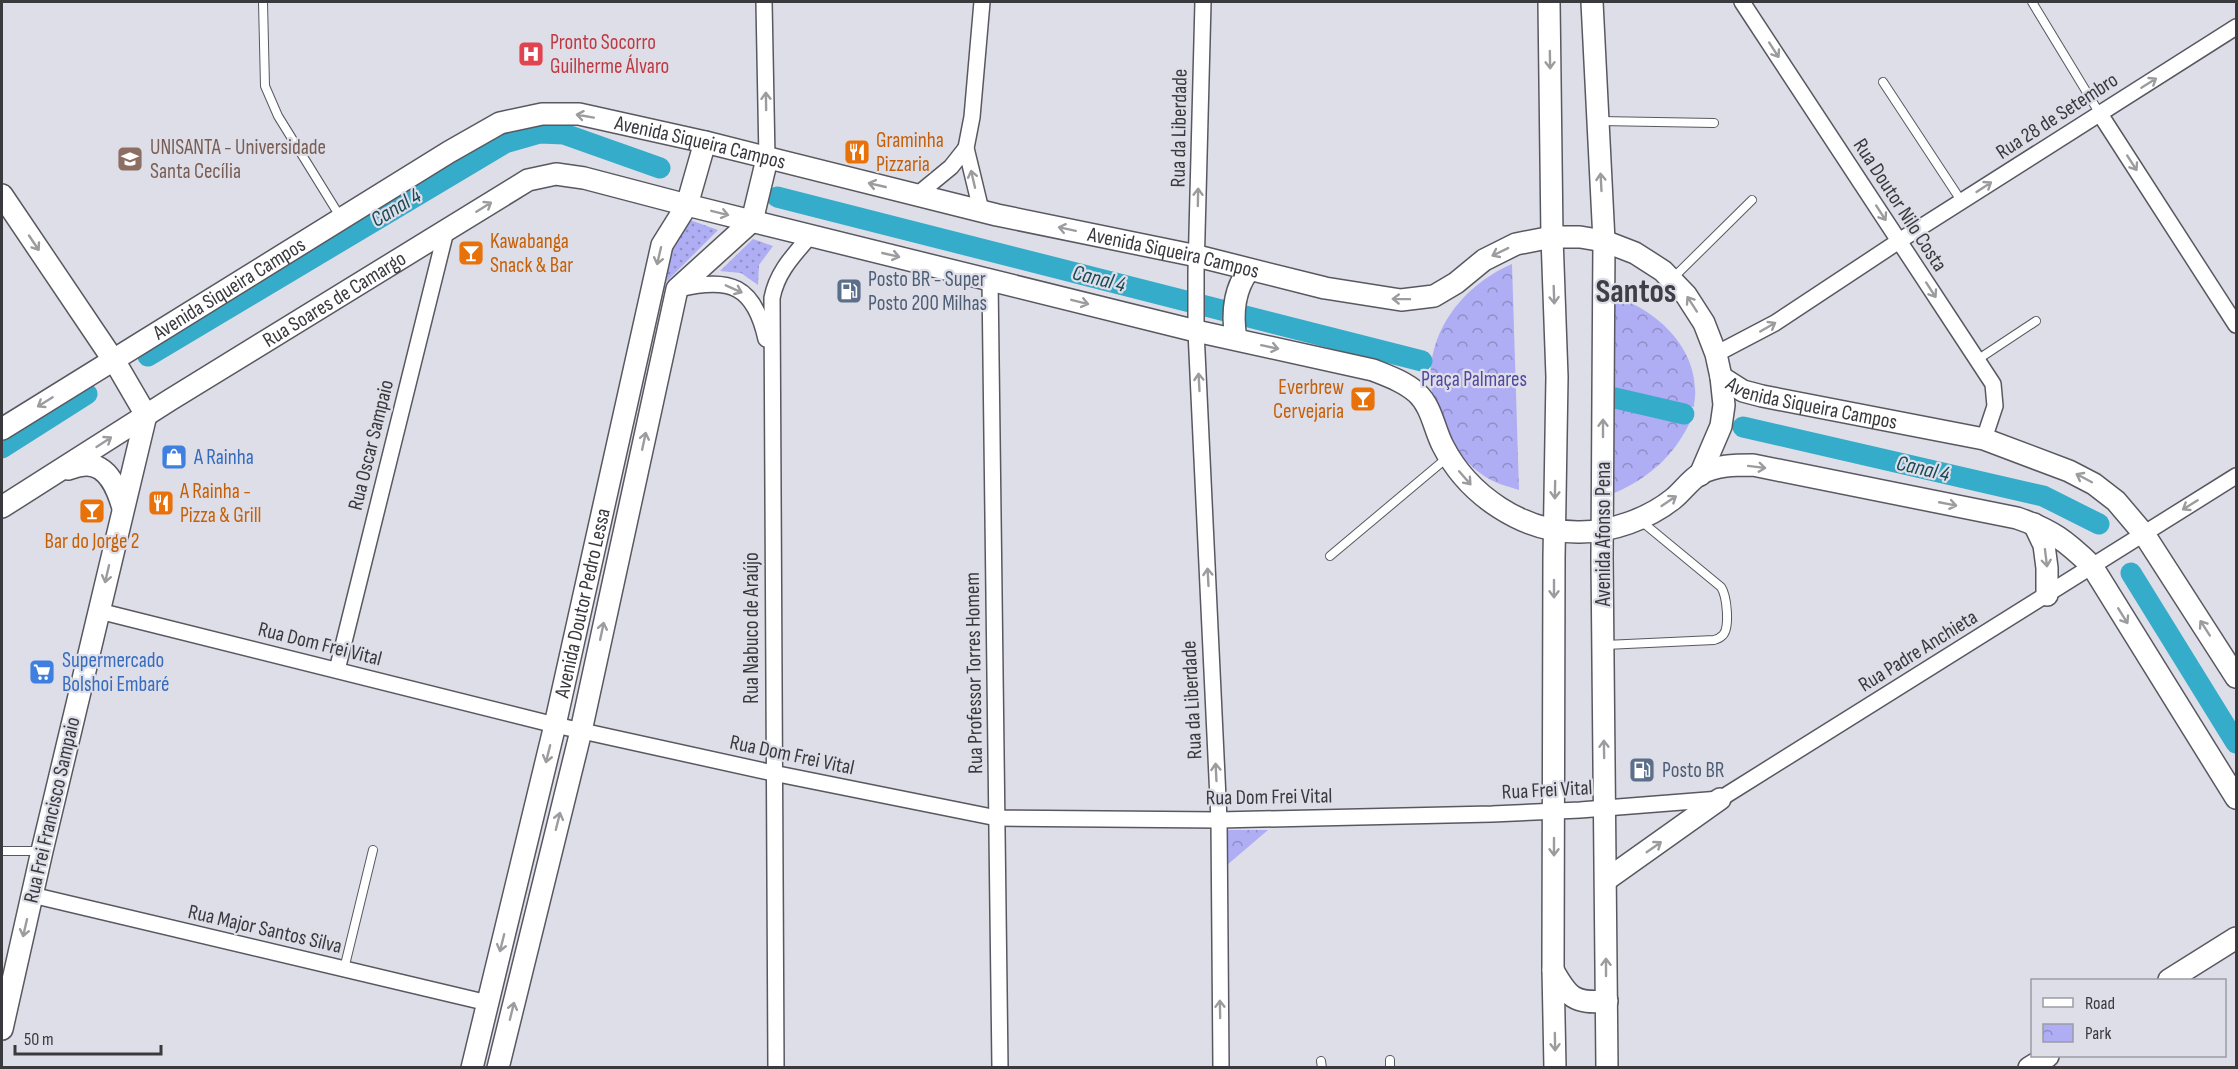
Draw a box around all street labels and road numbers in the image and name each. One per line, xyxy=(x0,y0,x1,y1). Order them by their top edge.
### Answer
street label: Rua 28 de Setembro xyxy=(1991,67,2123,165)
street label: Rua da Liberdade xyxy=(1165,68,1193,188)
street label: Avenida Siqueira Campos xyxy=(612,110,788,174)
street label: Rua Doutor Nilo Costa xyxy=(1848,134,1952,276)
street label: Avenida Siqueira Campos xyxy=(1085,221,1262,284)
street label: Avenida Siqueira Campos xyxy=(147,232,310,345)
street label: Rua Soares de Camargo xyxy=(258,246,410,352)
street label: Avenida Siqueira Campos xyxy=(1721,371,1899,434)
street label: Rua Oscar Sampaio xyxy=(343,377,399,513)
street label: Avenida Afonso Pena xyxy=(1591,462,1616,607)
street label: Avenida Doutor Pedro Lessa xyxy=(549,506,615,701)
street label: Rua Nabuco de Araújo xyxy=(739,552,764,704)
street label: Rua Professor Torres Homem xyxy=(960,572,988,774)
street label: Rua Padre Anchieta xyxy=(1854,605,1982,697)
street label: Rua Dom Frei Vital xyxy=(255,617,385,671)
street label: Rua da Liberdade xyxy=(1176,640,1208,760)
street label: Rua Frei Francisco Sampaio xyxy=(18,715,86,905)
street label: Rua Dom Frei Vital xyxy=(727,730,857,780)
street label: Rua Frei Vital xyxy=(1501,775,1593,805)
street label: Rua Dom Frei Vital xyxy=(1205,783,1333,811)
street label: Rua Major Santos Silva xyxy=(186,899,344,959)

